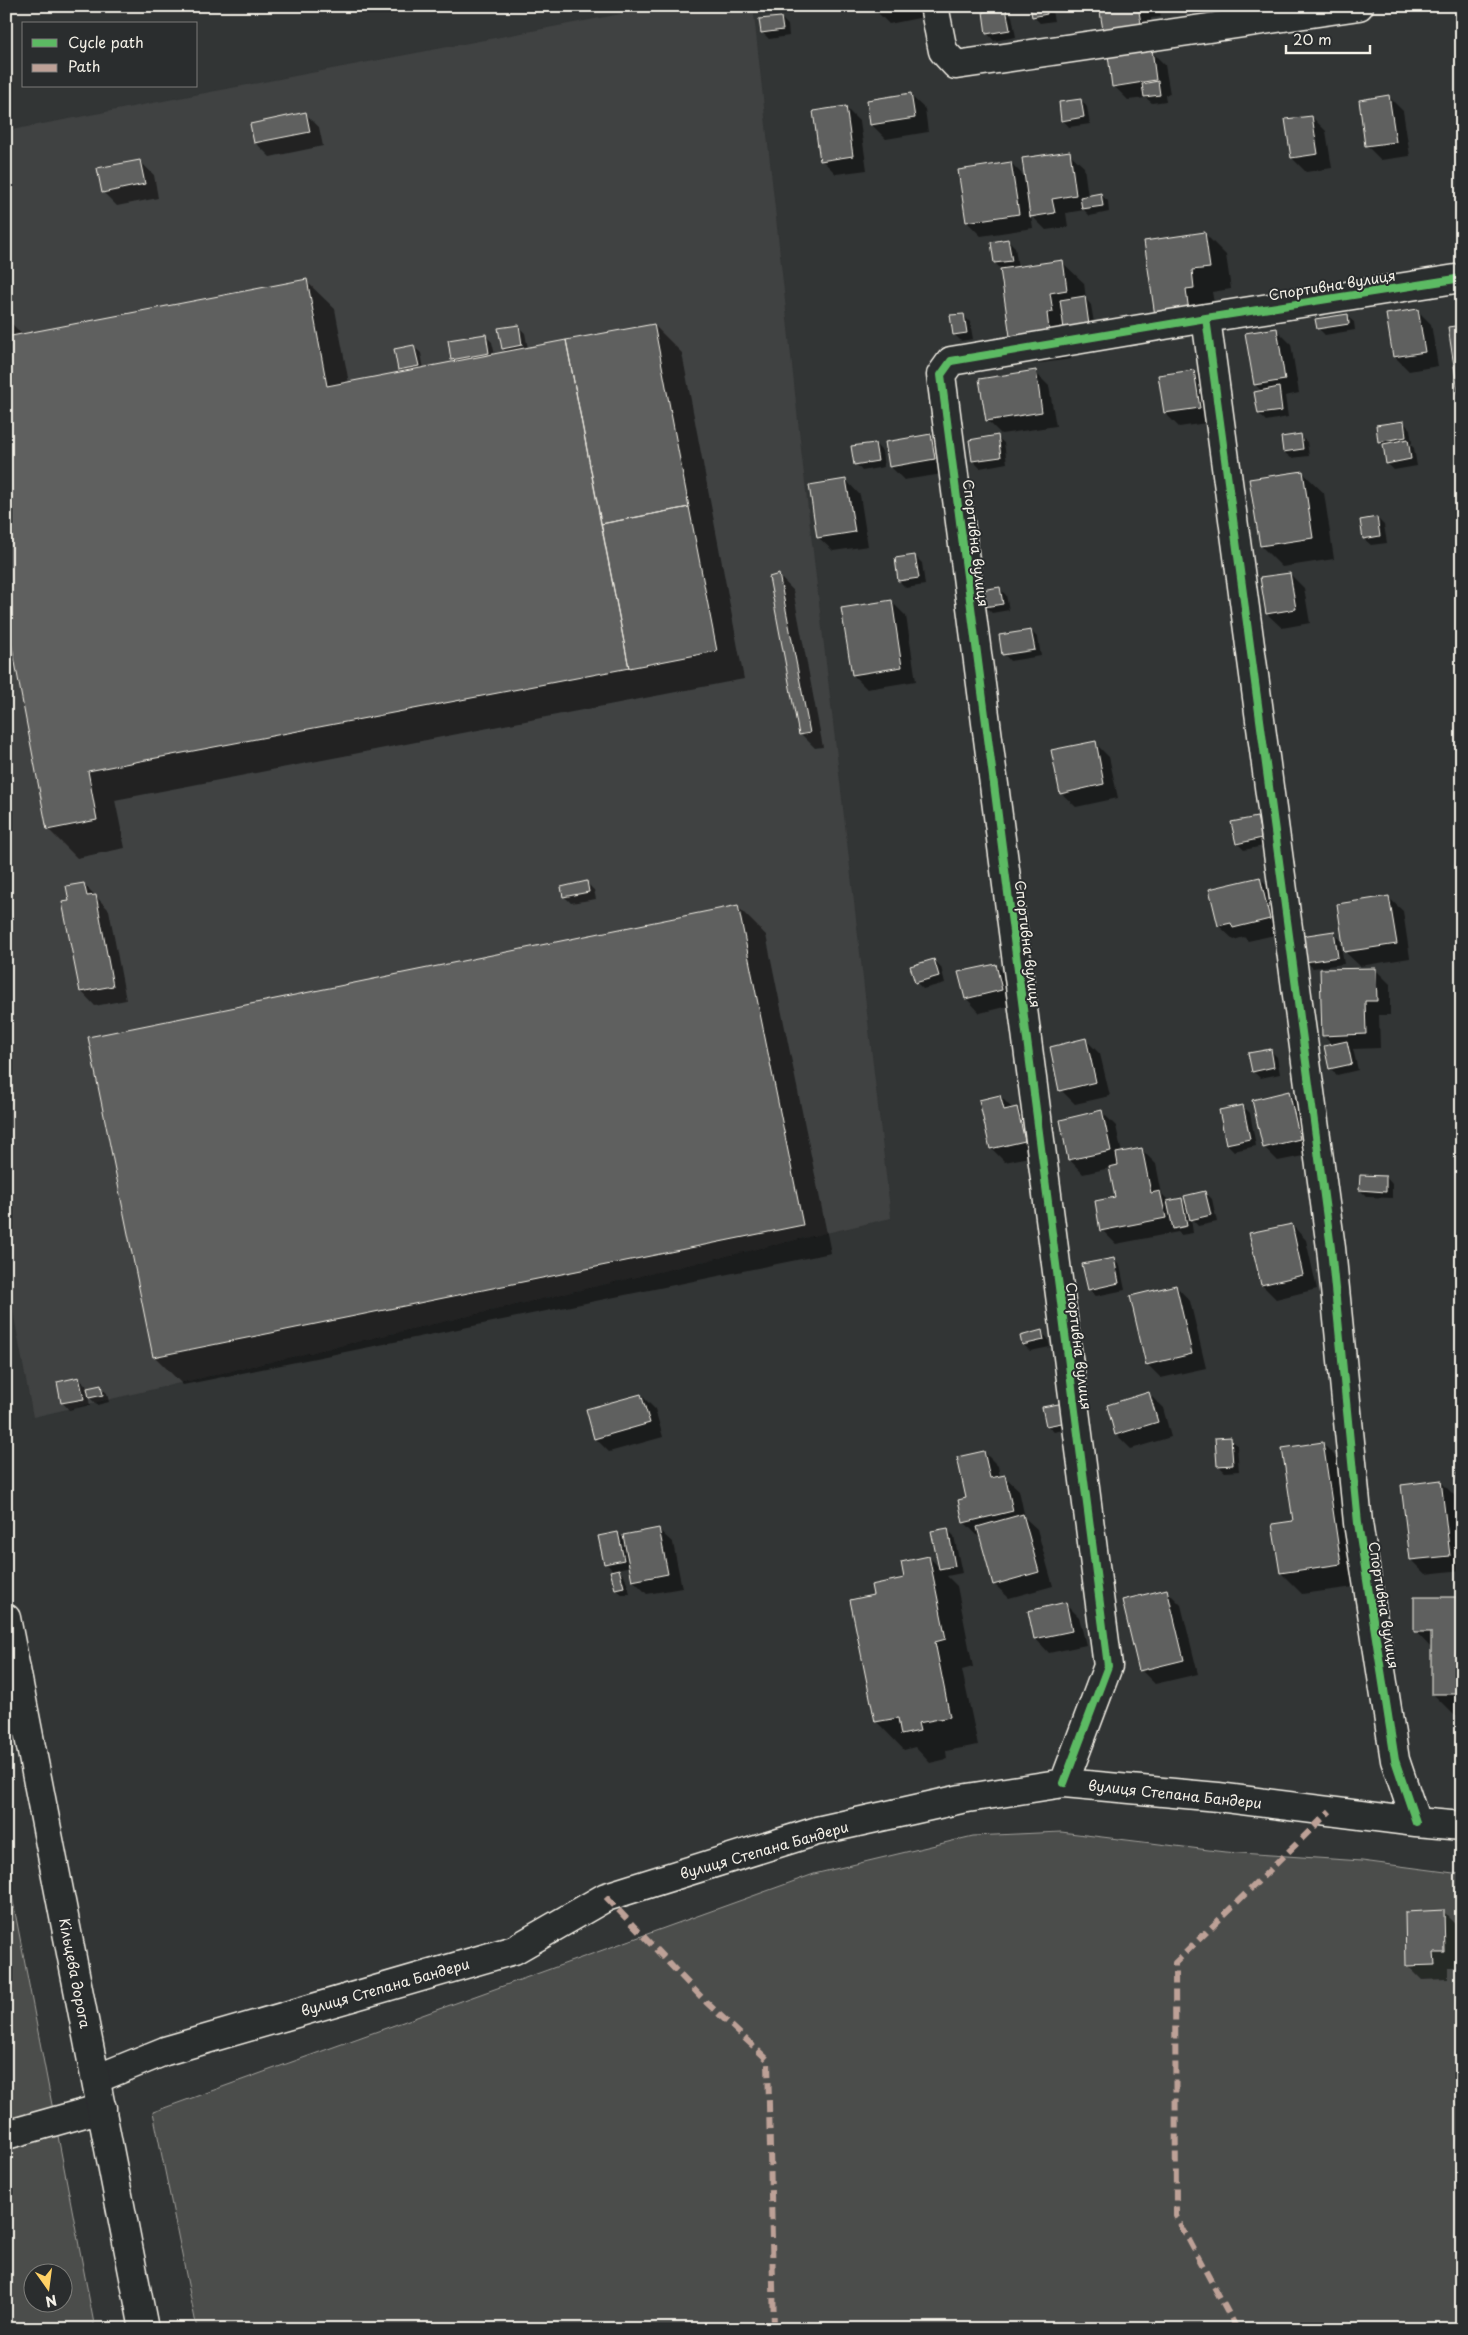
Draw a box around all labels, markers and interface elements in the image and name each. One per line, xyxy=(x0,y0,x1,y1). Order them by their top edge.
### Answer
legend xyxy=(22,22,198,88)
scale bar xyxy=(1286,22,1369,54)
text: 20 m xyxy=(1293,27,1332,50)
text: Cycle path xyxy=(68,30,144,53)
text: Path xyxy=(68,54,100,77)
street label: Спортивна вулиця xyxy=(1267,265,1397,305)
street label: Спортивна вулиця xyxy=(958,478,994,608)
street label: Спортивна вулиця xyxy=(1010,879,1046,1009)
street label: Спортивна вулиця xyxy=(1061,1281,1097,1411)
street label: Спортивна вулиця xyxy=(1364,1540,1404,1670)
street label: вулиця Степана Бандери xyxy=(1087,1774,1263,1814)
street label: вулиця Степана Бандери xyxy=(677,1816,851,1884)
street label: Кільцева дорога xyxy=(54,1916,96,2030)
street label: вулиця Степана Бандери xyxy=(298,1953,472,2021)
north arrow xyxy=(22,2262,72,2312)
text: N xyxy=(43,2290,59,2313)

